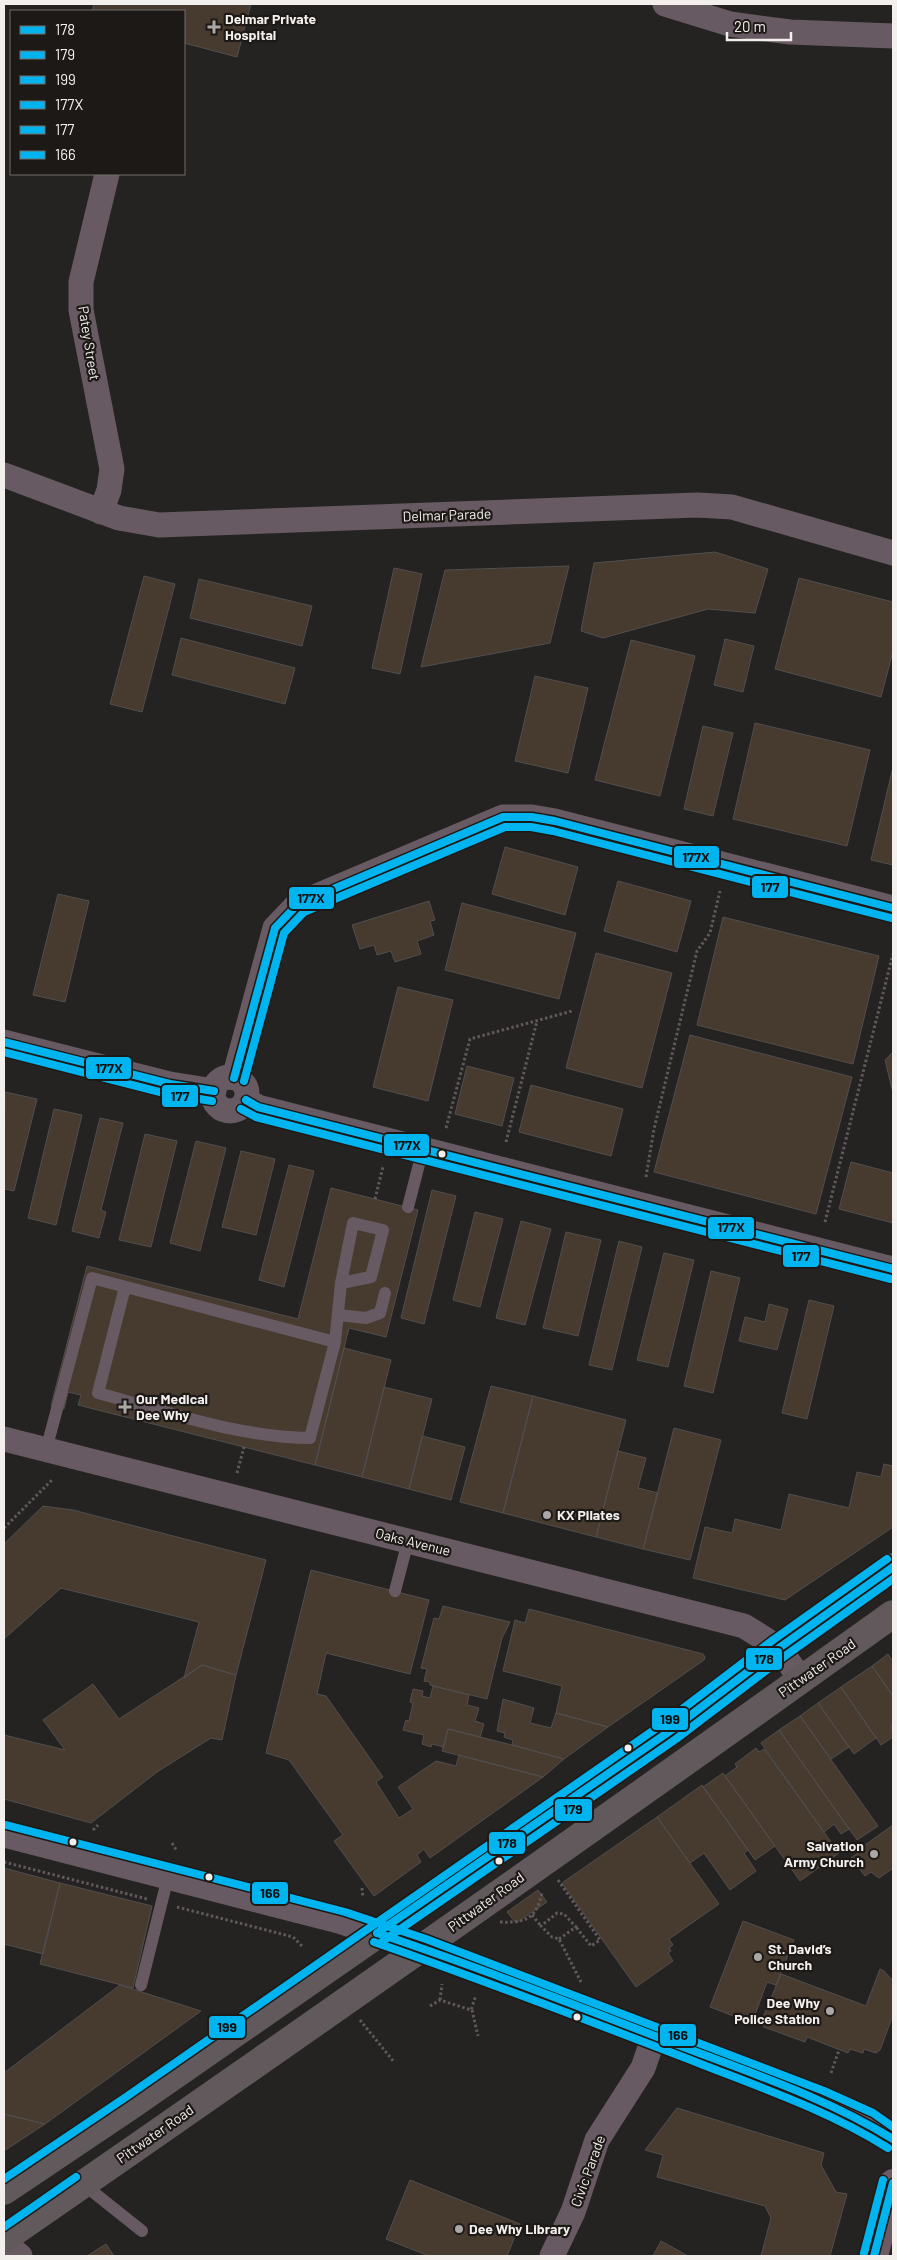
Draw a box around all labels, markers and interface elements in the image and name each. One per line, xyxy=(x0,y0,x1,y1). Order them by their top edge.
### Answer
legend xyxy=(10,10,185,175)
place label: Delmar Private Hospital xyxy=(225,10,317,43)
scale bar xyxy=(727,10,791,42)
text: 20 m xyxy=(734,17,766,35)
text: 178 xyxy=(55,20,75,38)
marker: Delmar Private Hospital xyxy=(207,20,221,34)
text: 179 xyxy=(55,45,75,63)
text: 199 xyxy=(55,70,76,88)
text: 177X xyxy=(55,95,83,113)
text: 177 xyxy=(55,120,74,138)
text: 166 xyxy=(55,145,76,163)
street label: Patey Street xyxy=(75,305,104,381)
street label: Delmar Parade xyxy=(402,504,492,525)
line badge: 177X xyxy=(673,845,720,869)
text: 177X xyxy=(682,848,710,865)
line badge: 177 xyxy=(751,875,789,899)
text: 177 xyxy=(761,878,779,895)
line badge: 177X xyxy=(288,886,335,910)
text: 177X xyxy=(297,889,325,906)
line badge: 177X xyxy=(85,1056,132,1080)
text: 177X xyxy=(95,1059,123,1076)
line badge: 177 xyxy=(161,1084,199,1108)
text: 177 xyxy=(171,1087,189,1104)
line badge: 177X xyxy=(383,1133,430,1157)
text: 177X xyxy=(393,1136,421,1153)
unlabelled marker xyxy=(437,1149,447,1159)
line badge: 177X xyxy=(707,1216,755,1240)
text: 177X xyxy=(717,1218,745,1235)
line badge: 177 xyxy=(782,1244,820,1268)
text: 177 xyxy=(792,1247,810,1264)
place label: Our Medical Dee Why xyxy=(136,1390,208,1423)
marker: Our Medical Dee Why xyxy=(118,1400,132,1414)
place label: KX Pilates xyxy=(557,1506,620,1523)
marker: KX Pilates xyxy=(541,1509,553,1521)
street label: Oaks Avenue xyxy=(374,1524,452,1559)
street label: Pittwater Road xyxy=(775,1635,859,1700)
line badge: 178 xyxy=(745,1647,783,1671)
text: 178 xyxy=(754,1650,774,1667)
line badge: 199 xyxy=(651,1707,689,1731)
text: 199 xyxy=(660,1710,680,1727)
unlabelled marker xyxy=(623,1743,633,1753)
line badge: 179 xyxy=(554,1798,593,1822)
text: 179 xyxy=(563,1800,583,1817)
line badge: 178 xyxy=(488,1831,526,1855)
text: 178 xyxy=(497,1834,517,1851)
unlabelled marker xyxy=(68,1837,78,1847)
place label: Salvation Army Church xyxy=(784,1837,864,1870)
marker: Salvation Army Church xyxy=(868,1848,880,1860)
unlabelled marker xyxy=(494,1856,504,1866)
street label: Pittwater Road xyxy=(444,1868,527,1935)
unlabelled marker xyxy=(204,1872,214,1882)
line badge: 166 xyxy=(251,1881,289,1905)
text: 166 xyxy=(260,1884,280,1901)
place label: St. David’s Church xyxy=(768,1940,832,1973)
marker: St. David’s Church xyxy=(752,1951,764,1963)
place label: Dee Why Police Station xyxy=(734,1994,820,2027)
marker: Dee Why Police Station xyxy=(824,2005,836,2017)
unlabelled marker xyxy=(572,2012,582,2022)
line badge: 199 xyxy=(208,2015,246,2039)
text: 199 xyxy=(217,2018,237,2035)
line badge: 166 xyxy=(659,2023,697,2047)
text: 166 xyxy=(668,2026,688,2043)
street label: Pittwater Road xyxy=(113,2101,197,2166)
street label: Civic Parade xyxy=(567,2133,608,2209)
place label: Dee Why Library xyxy=(469,2220,570,2237)
marker: Dee Why Library xyxy=(453,2223,465,2235)

